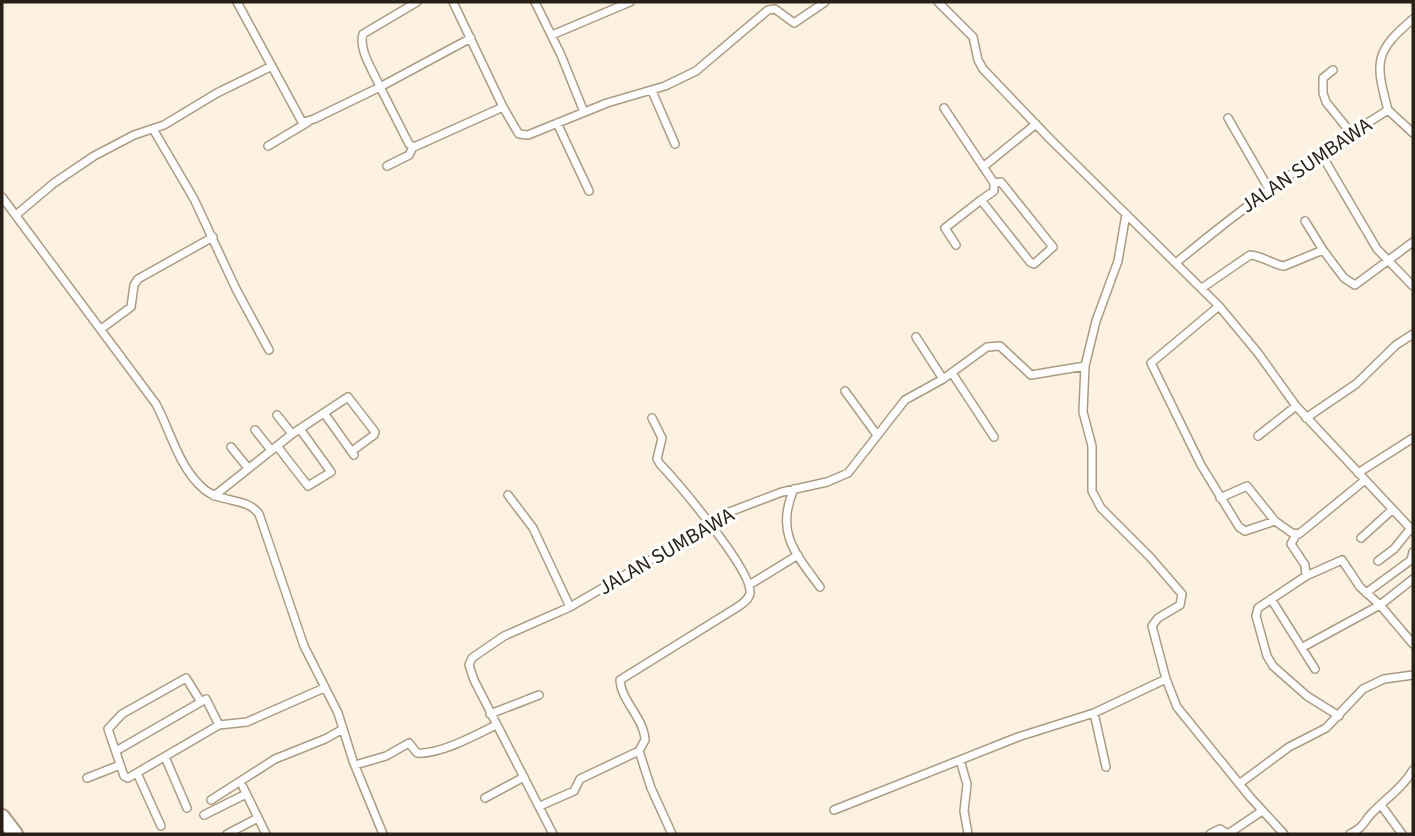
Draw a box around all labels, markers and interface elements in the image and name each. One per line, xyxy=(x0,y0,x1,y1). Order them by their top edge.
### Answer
street label: JALAN SUMBAWA xyxy=(1234,110,1378,220)
street label: JALAN SUMBAWA xyxy=(592,500,740,602)

